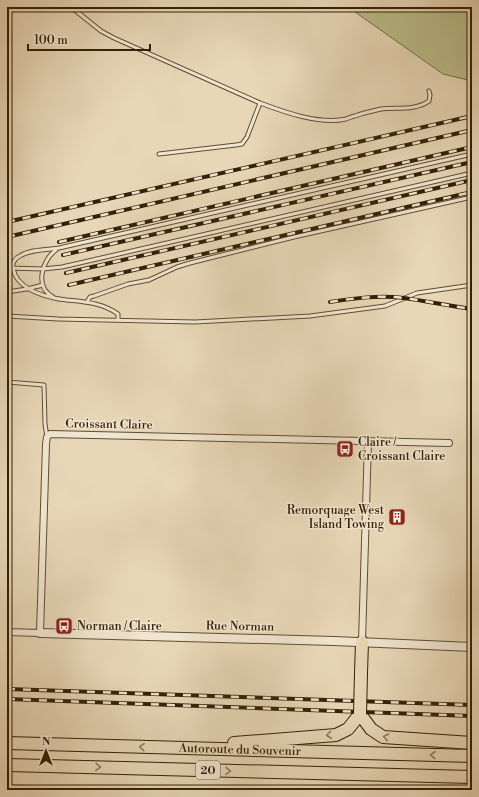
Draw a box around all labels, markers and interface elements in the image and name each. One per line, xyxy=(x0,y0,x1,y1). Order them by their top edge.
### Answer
scale bar xyxy=(28,26,150,52)
text: 100 m xyxy=(34,33,68,48)
street label: Croissant Claire xyxy=(65,416,153,433)
place label: Claire / Croissant Claire xyxy=(358,435,445,464)
bus stop icon: Claire / Croissant Claire xyxy=(335,439,355,459)
place label: Remorquage West Island Towing xyxy=(287,503,385,532)
building icon: Remorquage West Island Towing xyxy=(387,507,407,527)
bus stop icon: Norman / Claire xyxy=(54,616,74,636)
street label: Rue Norman xyxy=(206,618,274,635)
place label: Norman / Claire xyxy=(77,619,162,634)
north arrow xyxy=(26,731,66,771)
one-way arrow xyxy=(326,731,332,740)
one-way arrow xyxy=(383,733,389,741)
text: N xyxy=(42,735,51,749)
street label: Autoroute du Souvenir xyxy=(178,741,301,759)
one-way arrow xyxy=(139,743,145,751)
one-way arrow xyxy=(430,751,436,759)
road number: 20 xyxy=(196,761,220,779)
one-way arrow xyxy=(95,763,101,771)
one-way arrow xyxy=(225,767,231,775)

